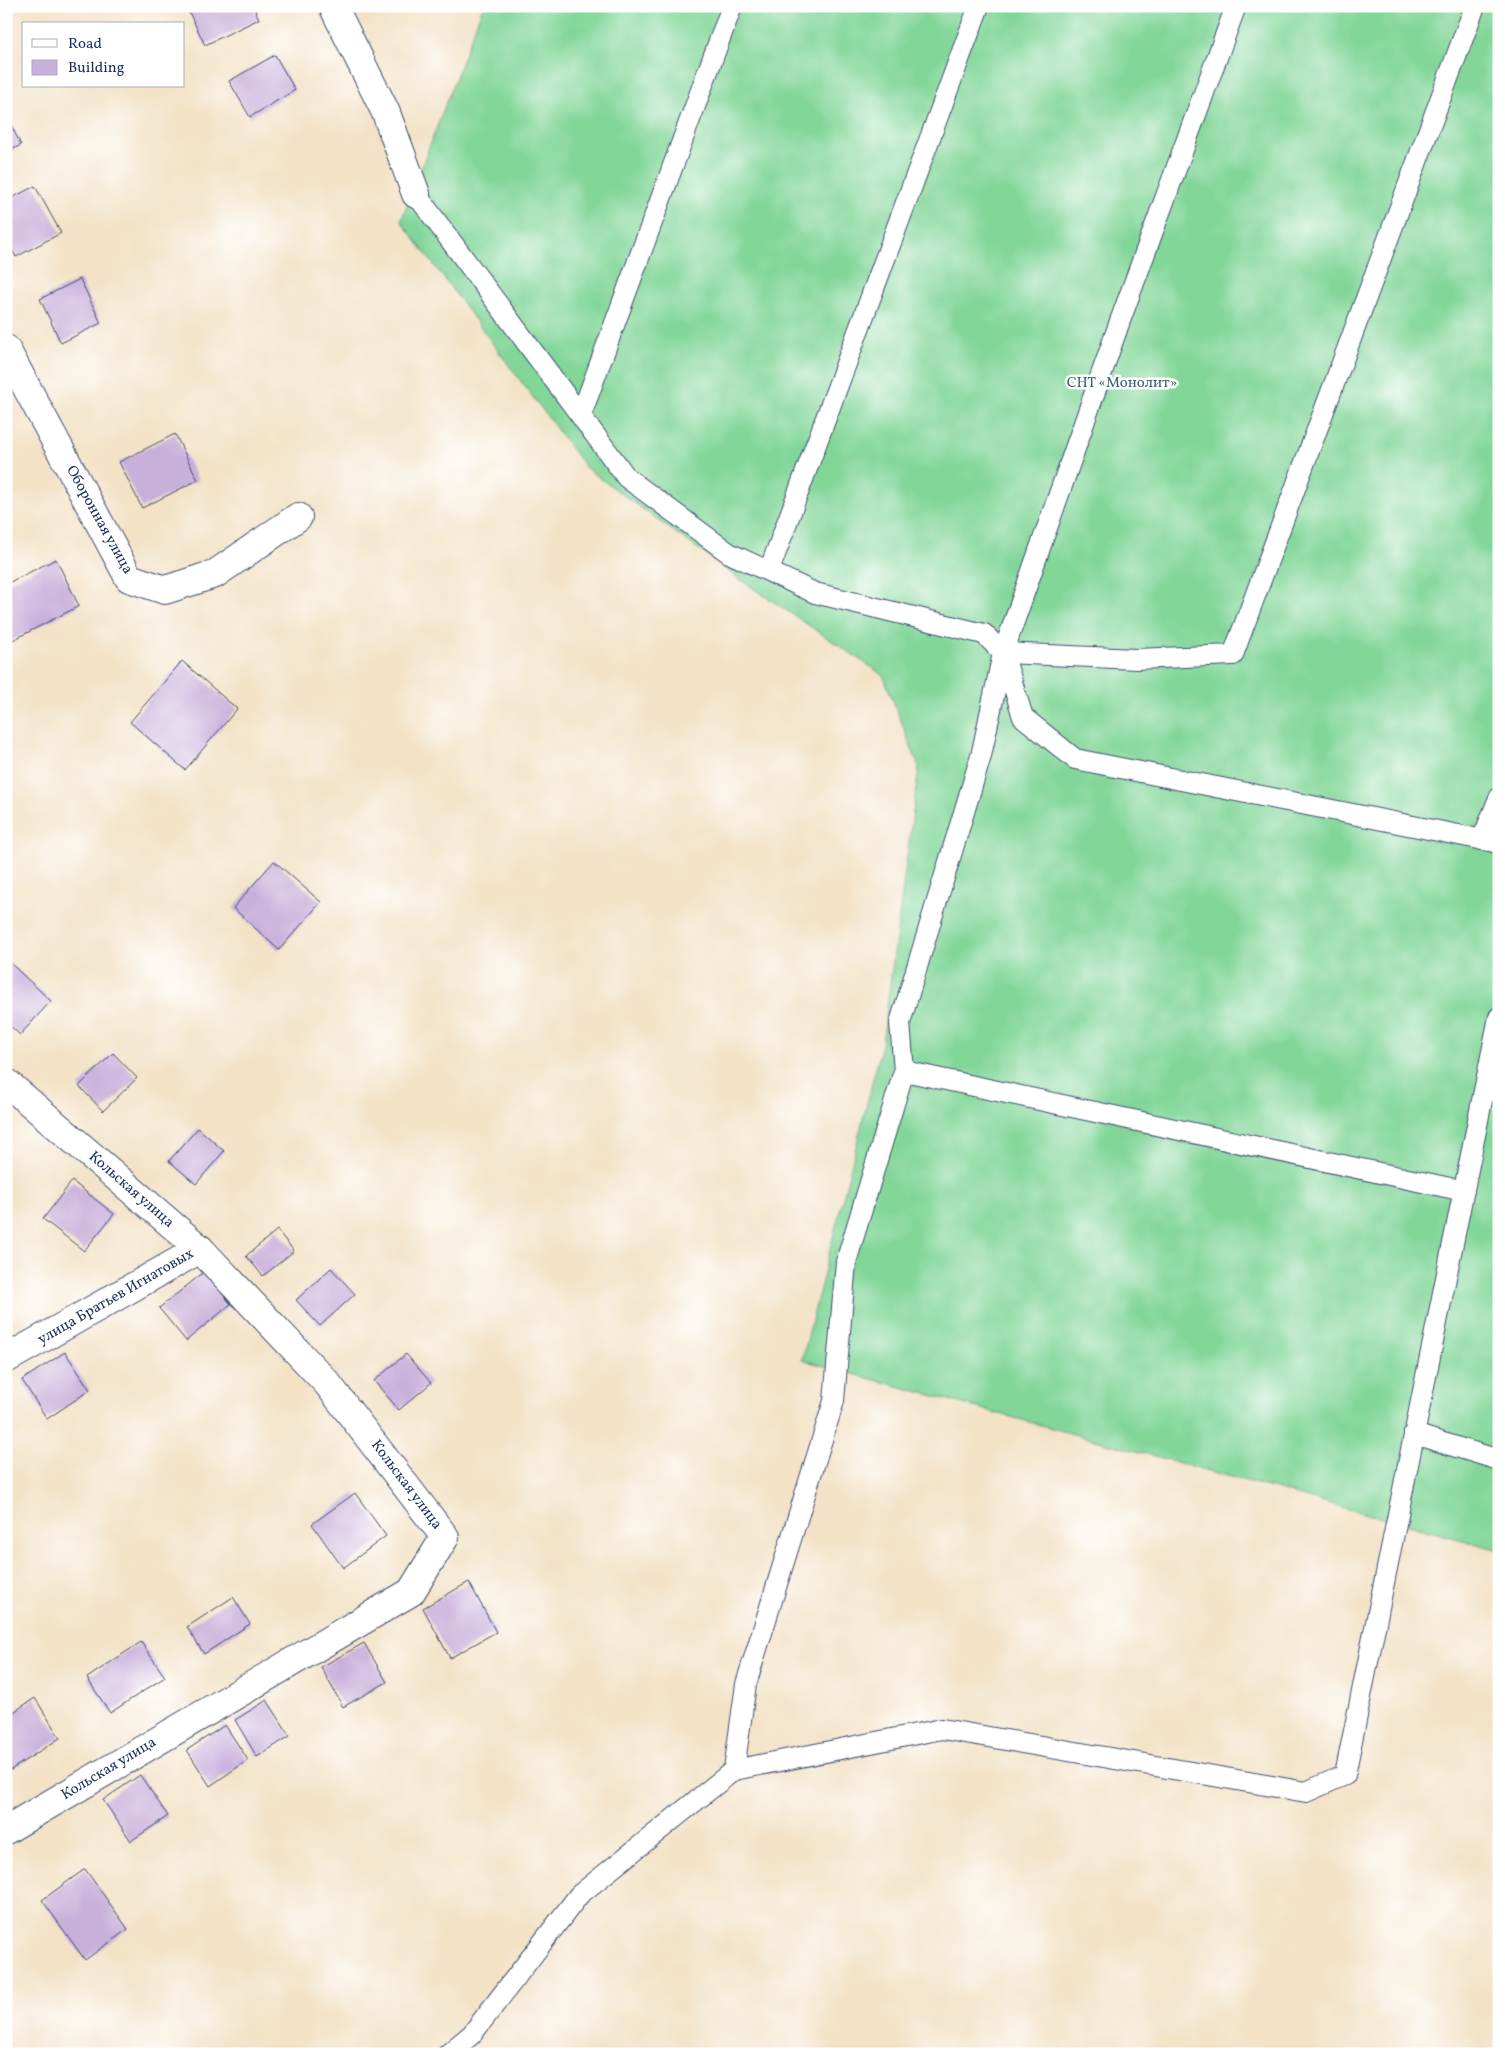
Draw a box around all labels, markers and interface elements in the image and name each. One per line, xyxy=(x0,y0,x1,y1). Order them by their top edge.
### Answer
legend xyxy=(22,22,185,88)
text: Road xyxy=(68,34,102,55)
text: Building xyxy=(68,58,125,79)
park label: СНТ «Монолит» xyxy=(1067,373,1177,394)
street label: Оборонная улица xyxy=(60,462,138,578)
street label: Кольская улица xyxy=(84,1147,178,1233)
street label: улица Братьев Игнатовых xyxy=(34,1244,198,1350)
street label: Кольская улица xyxy=(365,1436,447,1534)
street label: Кольская улица xyxy=(58,1732,160,1806)

